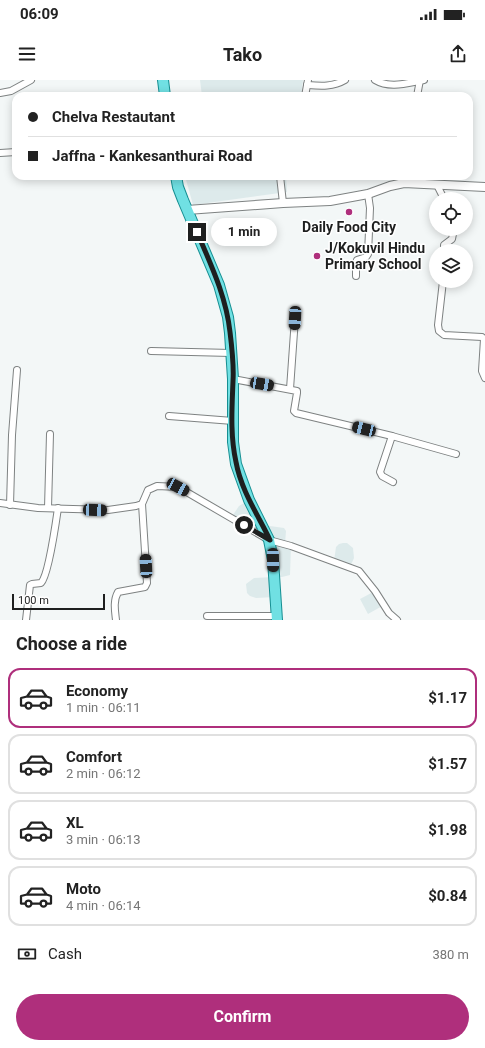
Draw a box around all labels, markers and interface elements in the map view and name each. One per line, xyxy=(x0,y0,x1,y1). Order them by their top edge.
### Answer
text: 06:09 xyxy=(20,5,59,23)
icon: menu xyxy=(16,43,38,65)
icon: share xyxy=(447,43,469,65)
text: Tako xyxy=(223,44,262,65)
text: Chelva Restautant xyxy=(52,108,175,126)
text: Jaffna - Kankesanthurai Road xyxy=(52,147,252,165)
map controls xyxy=(429,192,473,288)
button: locate xyxy=(429,192,473,236)
marker: Daily Food City xyxy=(344,207,354,217)
callout: 1 min xyxy=(211,218,277,246)
place label: Daily Food City xyxy=(302,219,397,235)
route end xyxy=(188,223,206,241)
text: 1 min xyxy=(228,224,260,239)
place label: J/Kokuvil Hindu Primary School xyxy=(325,240,425,272)
button: layers xyxy=(429,244,473,288)
marker: J/Kokuvil Hindu Primary School xyxy=(312,251,322,261)
car xyxy=(288,306,302,330)
car xyxy=(249,376,275,392)
car xyxy=(351,420,377,438)
car xyxy=(165,476,191,498)
car xyxy=(83,504,107,516)
route start xyxy=(235,516,253,534)
car xyxy=(267,548,279,572)
car xyxy=(139,554,153,578)
scale bar xyxy=(12,592,105,611)
text: 100 m xyxy=(18,594,49,607)
text: Choose a ride xyxy=(16,633,127,654)
icon: car xyxy=(18,680,54,716)
text: Economy xyxy=(66,682,128,700)
text: $1.17 xyxy=(428,689,467,707)
text: 1 min · 06:11 xyxy=(66,700,141,715)
icon: car xyxy=(18,746,54,782)
text: Comfort xyxy=(66,748,122,766)
text: $1.57 xyxy=(428,755,467,773)
text: 2 min · 06:12 xyxy=(66,766,141,781)
icon: car xyxy=(18,812,54,848)
text: XL xyxy=(66,814,84,832)
text: $1.98 xyxy=(428,821,467,839)
text: 3 min · 06:13 xyxy=(66,832,141,847)
icon: car xyxy=(18,878,54,914)
text: Moto xyxy=(66,880,101,898)
text: $0.84 xyxy=(428,887,467,905)
text: 4 min · 06:14 xyxy=(66,898,141,913)
icon: cash xyxy=(16,943,38,965)
text: Cash xyxy=(48,945,82,963)
text: 380 m xyxy=(432,947,469,962)
button: Confirm xyxy=(16,994,469,1040)

